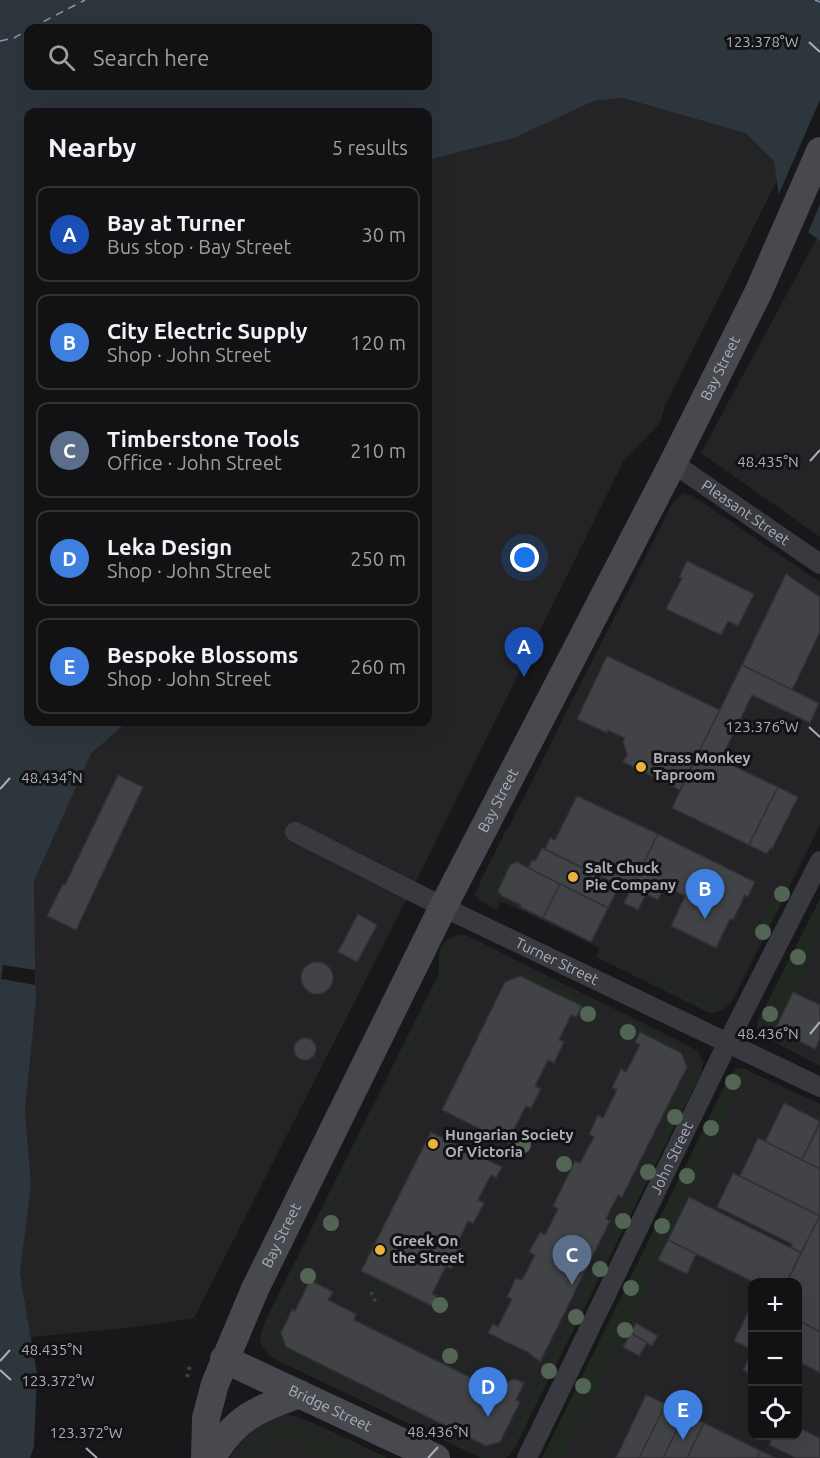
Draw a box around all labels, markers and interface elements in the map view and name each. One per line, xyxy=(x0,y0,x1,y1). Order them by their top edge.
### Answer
search box xyxy=(24,24,432,90)
text: 123.378°W xyxy=(725,33,799,50)
icon: search xyxy=(45,41,78,74)
text: Search here xyxy=(93,45,209,70)
text: Nearby xyxy=(48,133,136,162)
text: 5 results xyxy=(332,136,408,159)
text: Bay at Turner xyxy=(107,210,245,235)
text: A xyxy=(62,223,77,246)
text: 30 m xyxy=(362,223,406,246)
text: Bus stop · Bay Street xyxy=(107,235,291,258)
text: City Electric Supply xyxy=(107,318,308,343)
text: B xyxy=(63,331,76,354)
text: 120 m xyxy=(350,331,406,354)
street label: Bay Street xyxy=(697,333,743,403)
text: Shop · John Street xyxy=(107,343,271,366)
text: Timberstone Tools xyxy=(107,426,300,451)
text: C xyxy=(63,439,76,462)
text: 210 m xyxy=(350,439,406,462)
text: Office · John Street xyxy=(107,451,282,474)
text: 48.435°N xyxy=(737,453,799,470)
street label: Pleasant Street xyxy=(699,476,793,549)
text: Leka Design xyxy=(107,534,232,559)
your location xyxy=(510,543,539,572)
text: D xyxy=(62,547,77,570)
text: 250 m xyxy=(350,547,406,570)
text: Shop · John Street xyxy=(107,559,271,582)
pin: A xyxy=(504,628,544,677)
text: Bespoke Blossoms xyxy=(107,642,298,667)
text: E xyxy=(64,655,75,678)
text: 260 m xyxy=(350,655,406,678)
text: Shop · John Street xyxy=(107,667,271,690)
text: 123.376°W xyxy=(725,718,799,735)
place label: Brass Monkey Taproom xyxy=(653,749,751,783)
marker: Brass Monkey Taproom xyxy=(634,760,648,774)
street label: Bay Street xyxy=(474,765,521,835)
text: 48.434°N xyxy=(21,769,83,786)
place label: Salt Chuck Pie Company xyxy=(585,859,676,893)
marker: Salt Chuck Pie Company xyxy=(566,870,580,884)
pin: B xyxy=(686,870,724,919)
street label: Turner Street xyxy=(513,934,601,988)
text: 48.436°N xyxy=(737,1025,799,1042)
street label: John Street xyxy=(647,1119,696,1197)
place label: Hungarian Society Of Victoria xyxy=(445,1126,574,1160)
marker: Hungarian Society Of Victoria xyxy=(426,1137,440,1151)
street label: Bay Street xyxy=(258,1200,304,1270)
place label: Greek On the Street xyxy=(392,1232,465,1266)
pin: C xyxy=(552,1236,592,1285)
marker: Greek On the Street xyxy=(373,1243,387,1257)
map controls xyxy=(748,1278,802,1440)
button: + xyxy=(748,1278,802,1332)
button: − xyxy=(748,1332,802,1386)
text: 48.435°N xyxy=(21,1341,83,1358)
pin: D xyxy=(468,1368,508,1417)
text: 123.372°W xyxy=(21,1372,95,1389)
street label: Bridge Street xyxy=(286,1381,375,1435)
button: locate xyxy=(748,1386,802,1440)
pin: E xyxy=(664,1390,702,1440)
text: 48.436°N xyxy=(407,1423,469,1440)
text: 123.372°W xyxy=(49,1424,123,1441)

